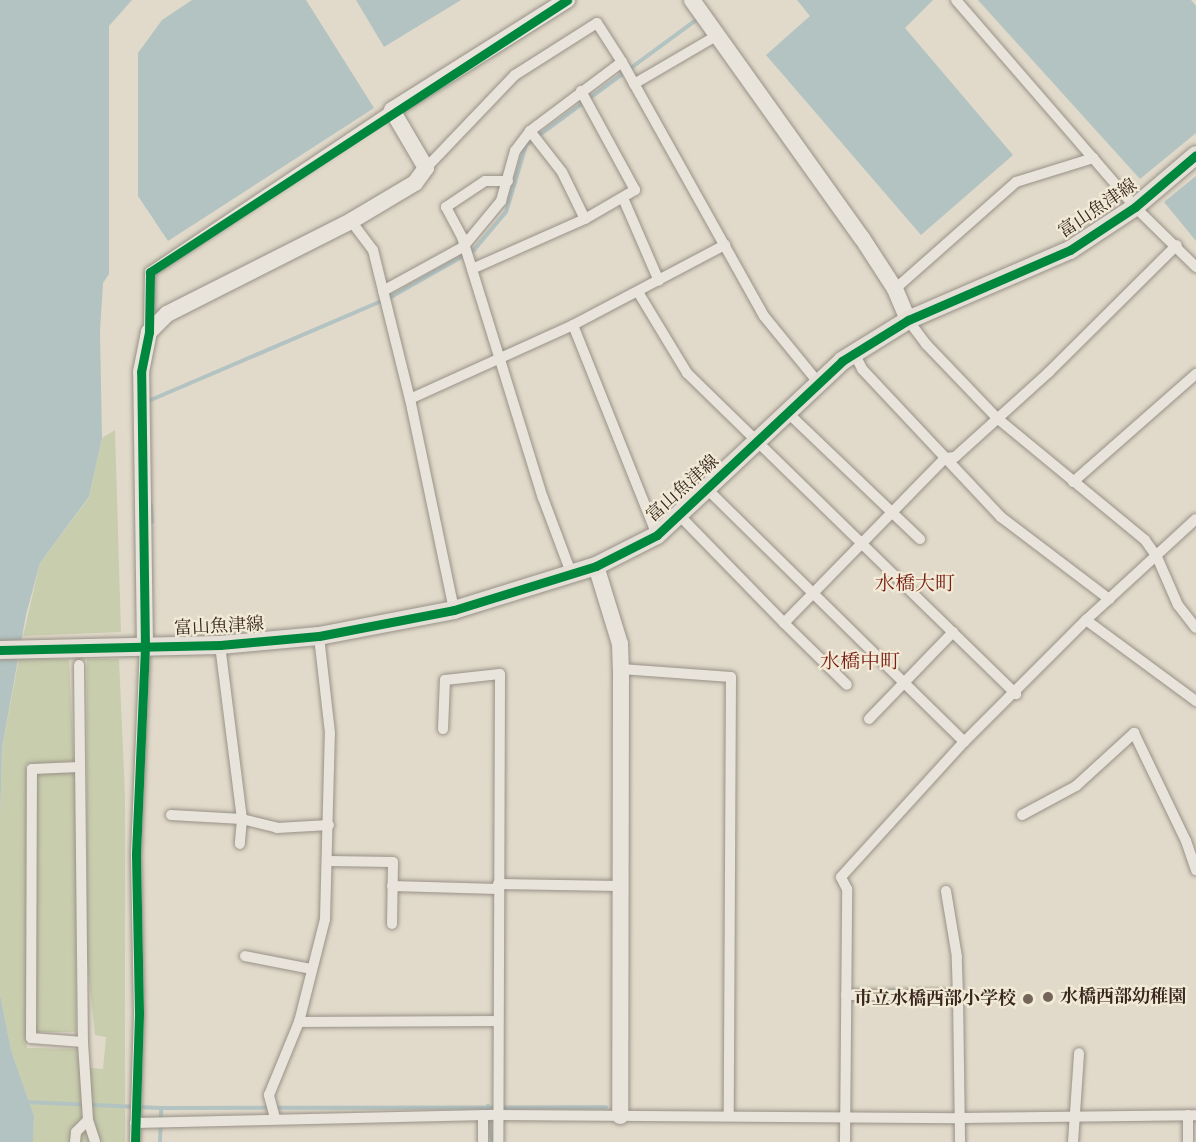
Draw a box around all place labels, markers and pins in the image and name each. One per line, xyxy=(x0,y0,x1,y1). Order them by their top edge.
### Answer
place label: 水橋西部幼稚園 xyxy=(1060,986,1186,1008)
place label: 市立水橋西部小学校 xyxy=(854,988,1016,1010)
marker: 水橋西部幼稚園 xyxy=(1041,990,1055,1004)
marker: 市立水橋西部小学校 xyxy=(1021,992,1035,1006)

